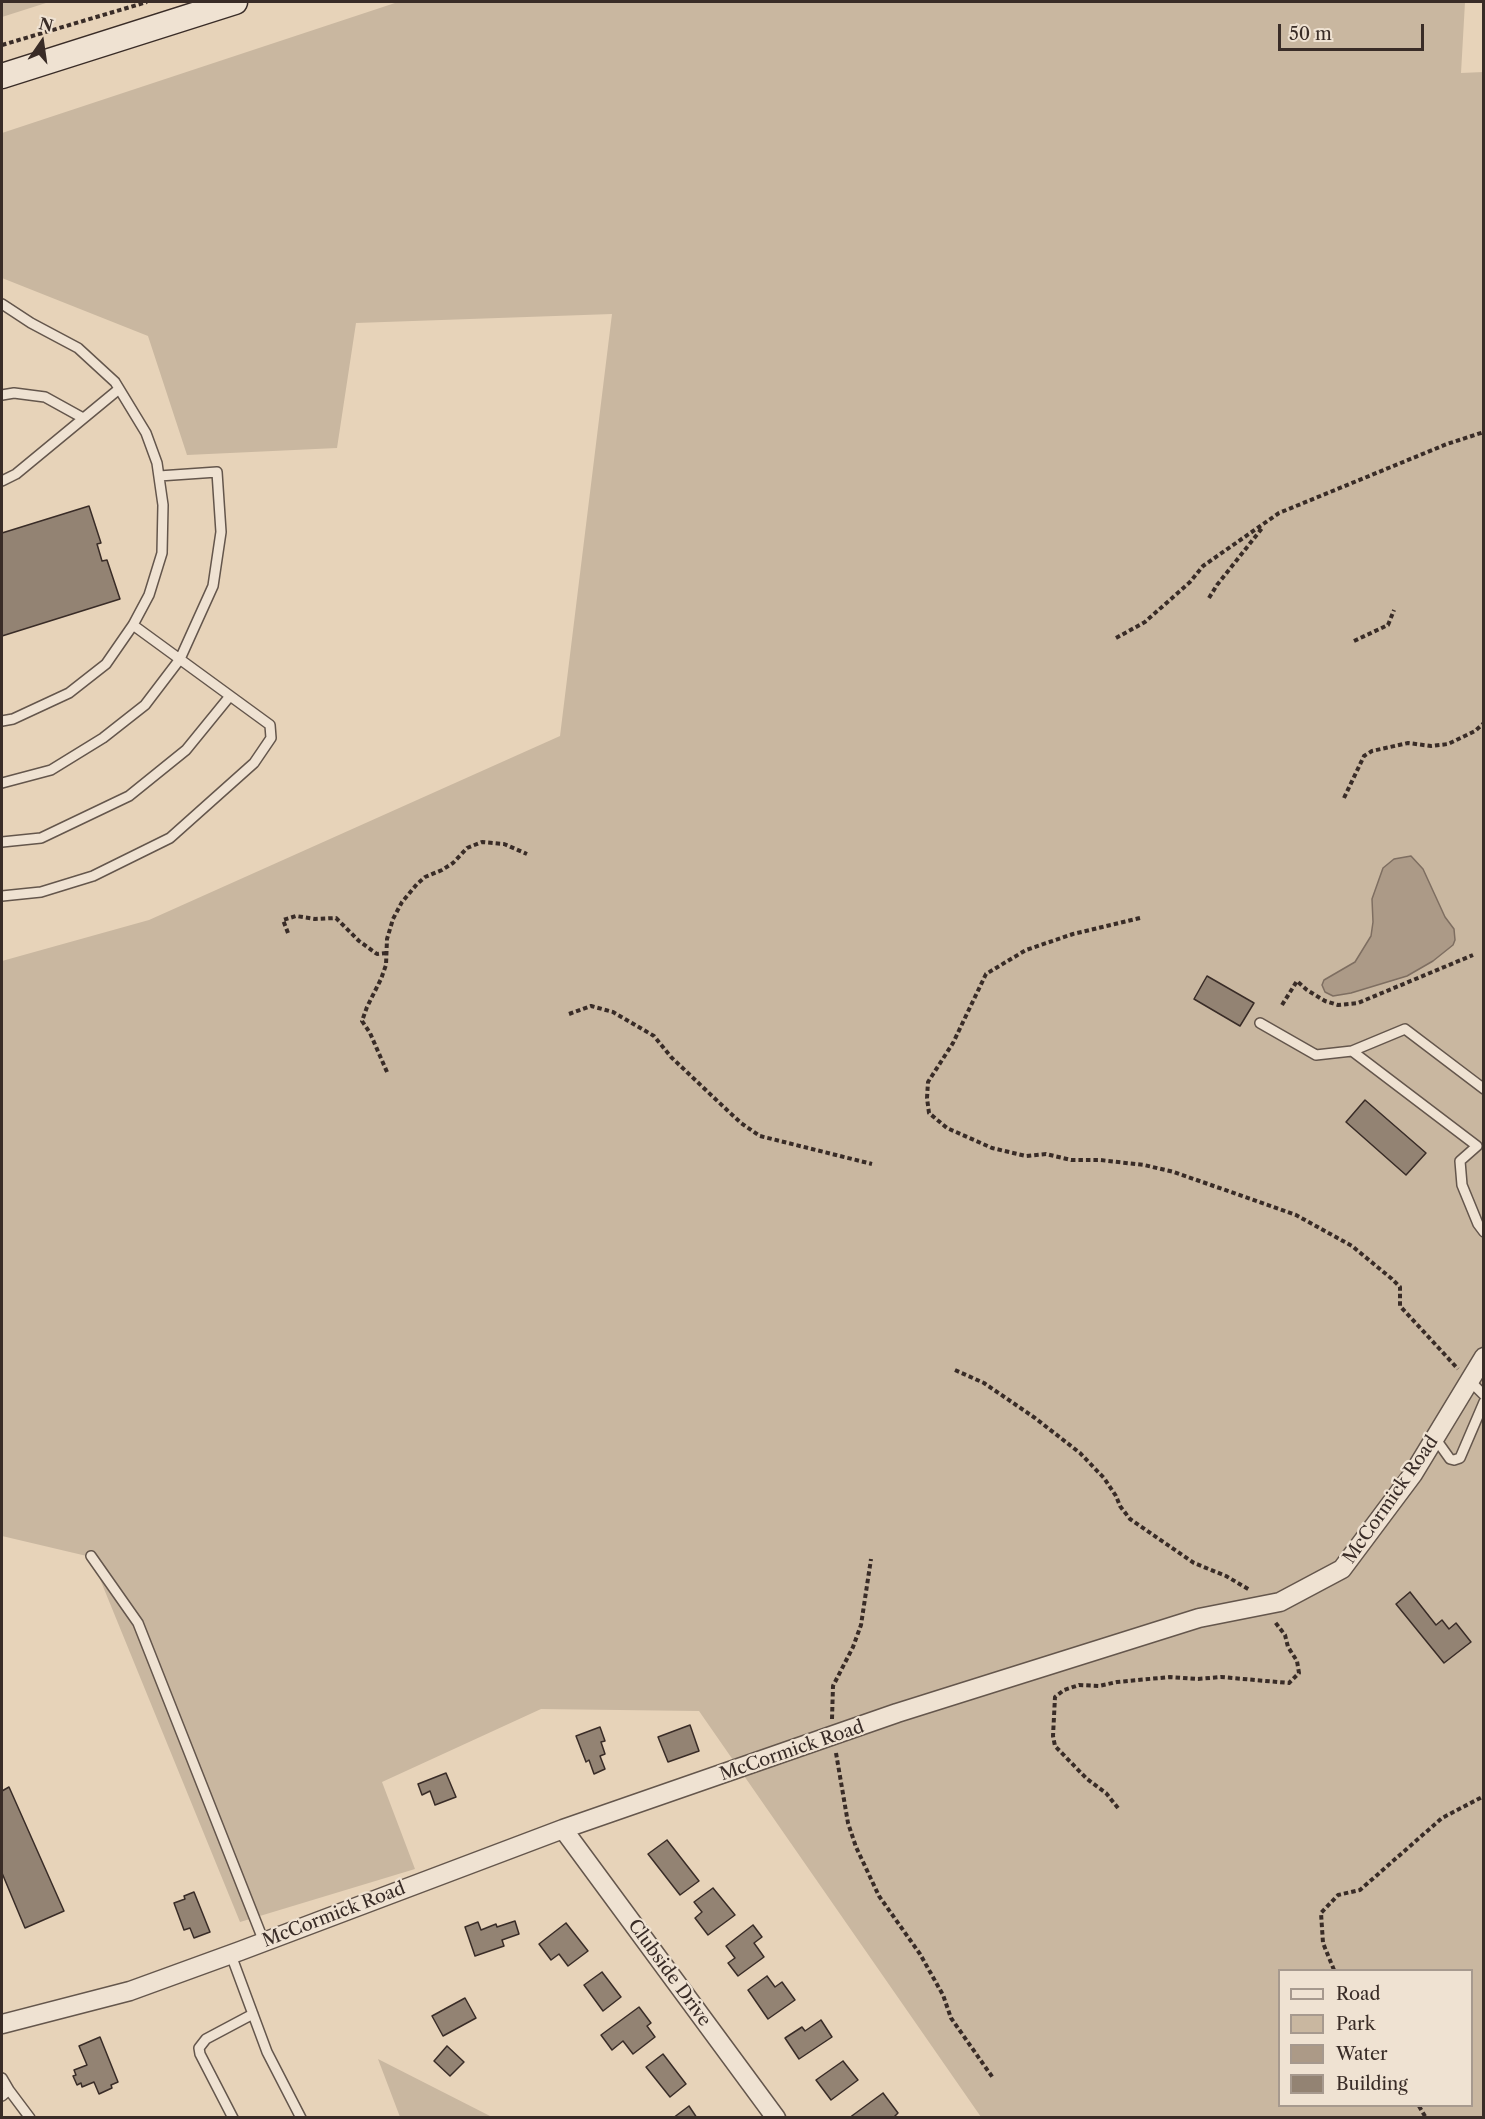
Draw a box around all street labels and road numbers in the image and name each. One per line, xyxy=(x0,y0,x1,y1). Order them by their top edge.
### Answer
street label: McCormick Road xyxy=(1339,1432,1443,1568)
street label: McCormick Road xyxy=(717,1716,867,1786)
street label: McCormick Road xyxy=(260,1878,408,1952)
street label: Clubside Drive xyxy=(623,1915,715,2031)

